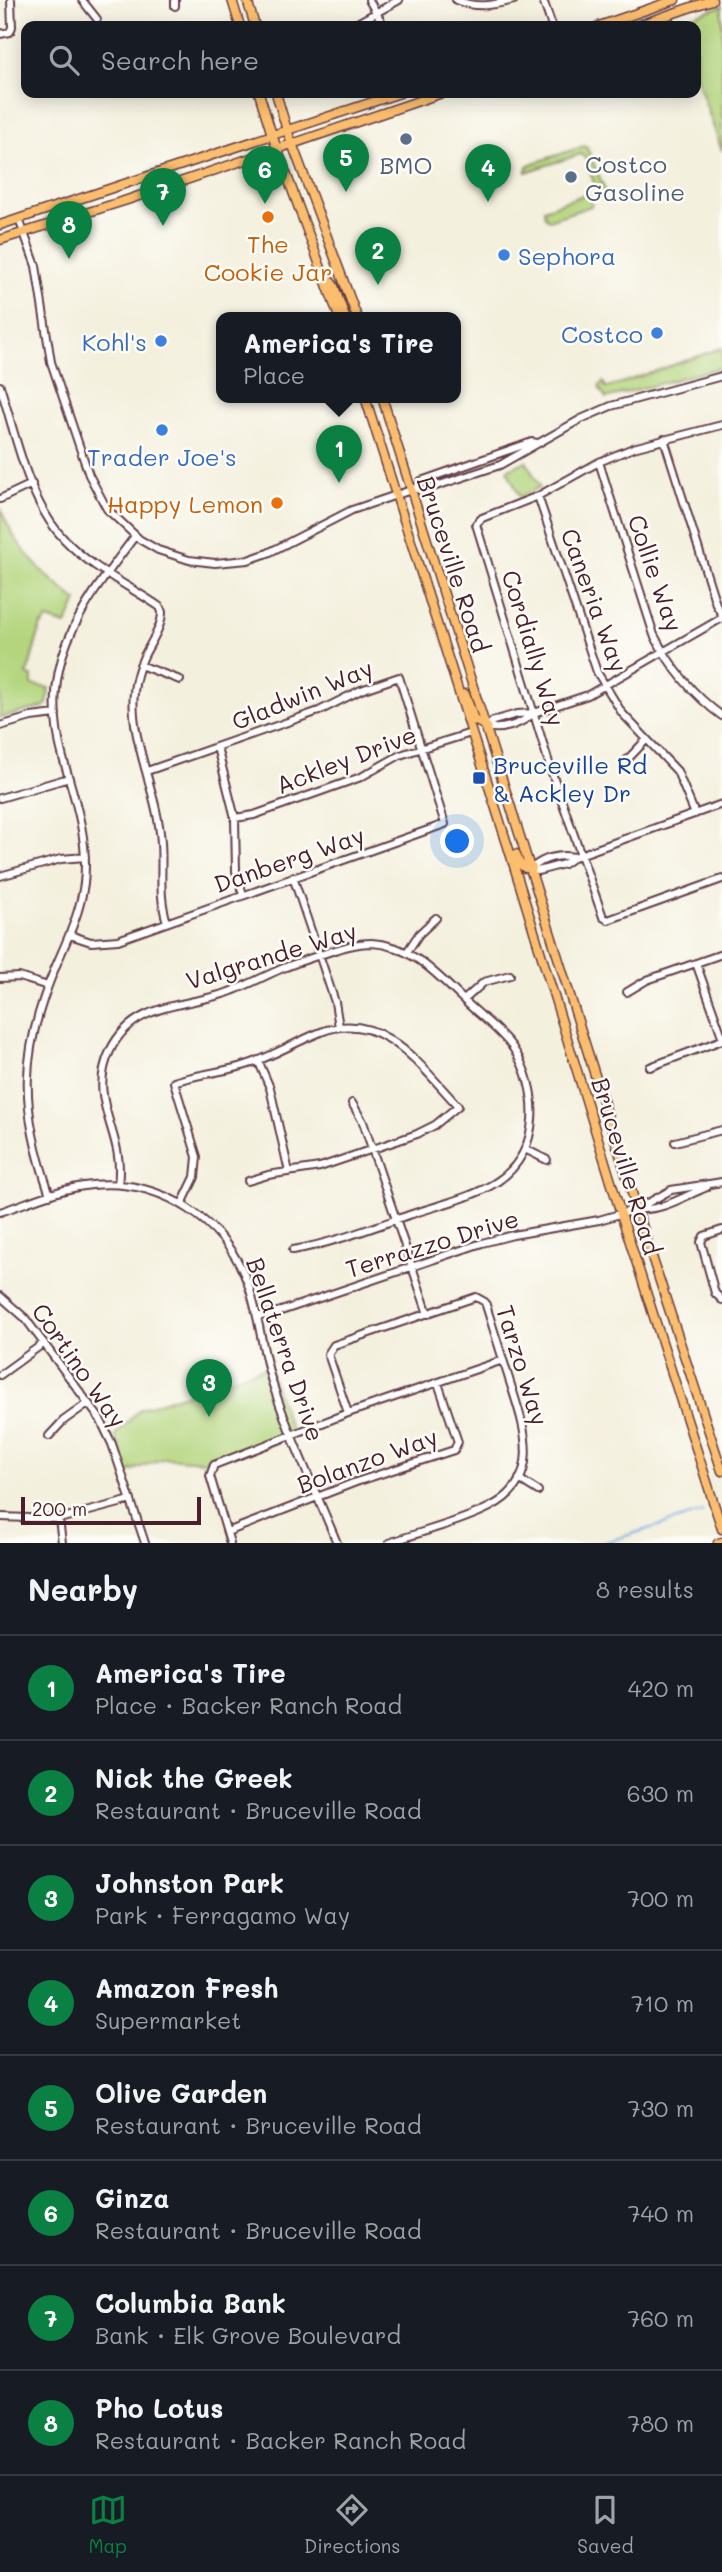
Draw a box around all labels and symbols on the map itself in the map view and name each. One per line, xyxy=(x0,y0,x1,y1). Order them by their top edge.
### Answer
marker: BMO xyxy=(398,131,414,147)
pin: 5 xyxy=(323,134,369,192)
pin: 4 xyxy=(465,144,511,202)
pin: 6 xyxy=(242,146,288,204)
place label: Costco Gasoline xyxy=(585,148,685,207)
place label: BMO xyxy=(379,149,433,180)
pin: 7 xyxy=(140,168,186,226)
marker: Costco Gasoline xyxy=(563,169,579,185)
pin: 8 xyxy=(46,201,92,259)
marker: The Cookie Jar xyxy=(260,209,276,225)
pin: 2 xyxy=(355,227,401,285)
place label: The Cookie Jar xyxy=(204,228,332,287)
place label: Sephora xyxy=(518,240,616,271)
marker: Sephora xyxy=(496,247,512,263)
place label: Costco xyxy=(561,318,643,349)
marker: Costco xyxy=(649,325,665,341)
place label: Kohl's xyxy=(82,326,147,357)
marker: Kohl's xyxy=(153,333,169,349)
marker: Trader Joe's xyxy=(154,422,170,438)
pin: 1 xyxy=(316,425,362,483)
place label: Trader Joe's xyxy=(87,441,237,472)
street label: Bruceville Road xyxy=(411,472,497,656)
place label: Happy Lemon xyxy=(107,488,263,519)
marker: Happy Lemon xyxy=(269,495,285,511)
street label: Collie Way xyxy=(622,510,690,636)
street label: Caneria Way xyxy=(555,524,635,676)
street label: Cordially Way xyxy=(496,566,572,730)
street label: Gladwin Way xyxy=(227,652,377,736)
street label: Ackley Drive xyxy=(271,718,421,800)
place label: Bruceville Rd & Ackley Dr xyxy=(493,749,647,808)
marker: Bruceville Rd & Ackley Dr xyxy=(471,770,487,786)
street label: Danberg Way xyxy=(210,819,368,899)
your location xyxy=(440,824,474,858)
street label: Valgrande Way xyxy=(182,914,360,996)
street label: Bruceville Road xyxy=(585,1074,669,1258)
street label: Terrazzo Drive xyxy=(342,1202,522,1284)
street label: Bellaterra Drive xyxy=(240,1253,332,1445)
street label: Cortino Way xyxy=(26,1297,134,1433)
street label: Tarzo Way xyxy=(490,1301,556,1429)
pin: 3 xyxy=(186,1359,232,1417)
street label: Bolanzo Way xyxy=(293,1420,441,1500)
scale bar xyxy=(21,1494,201,1526)

